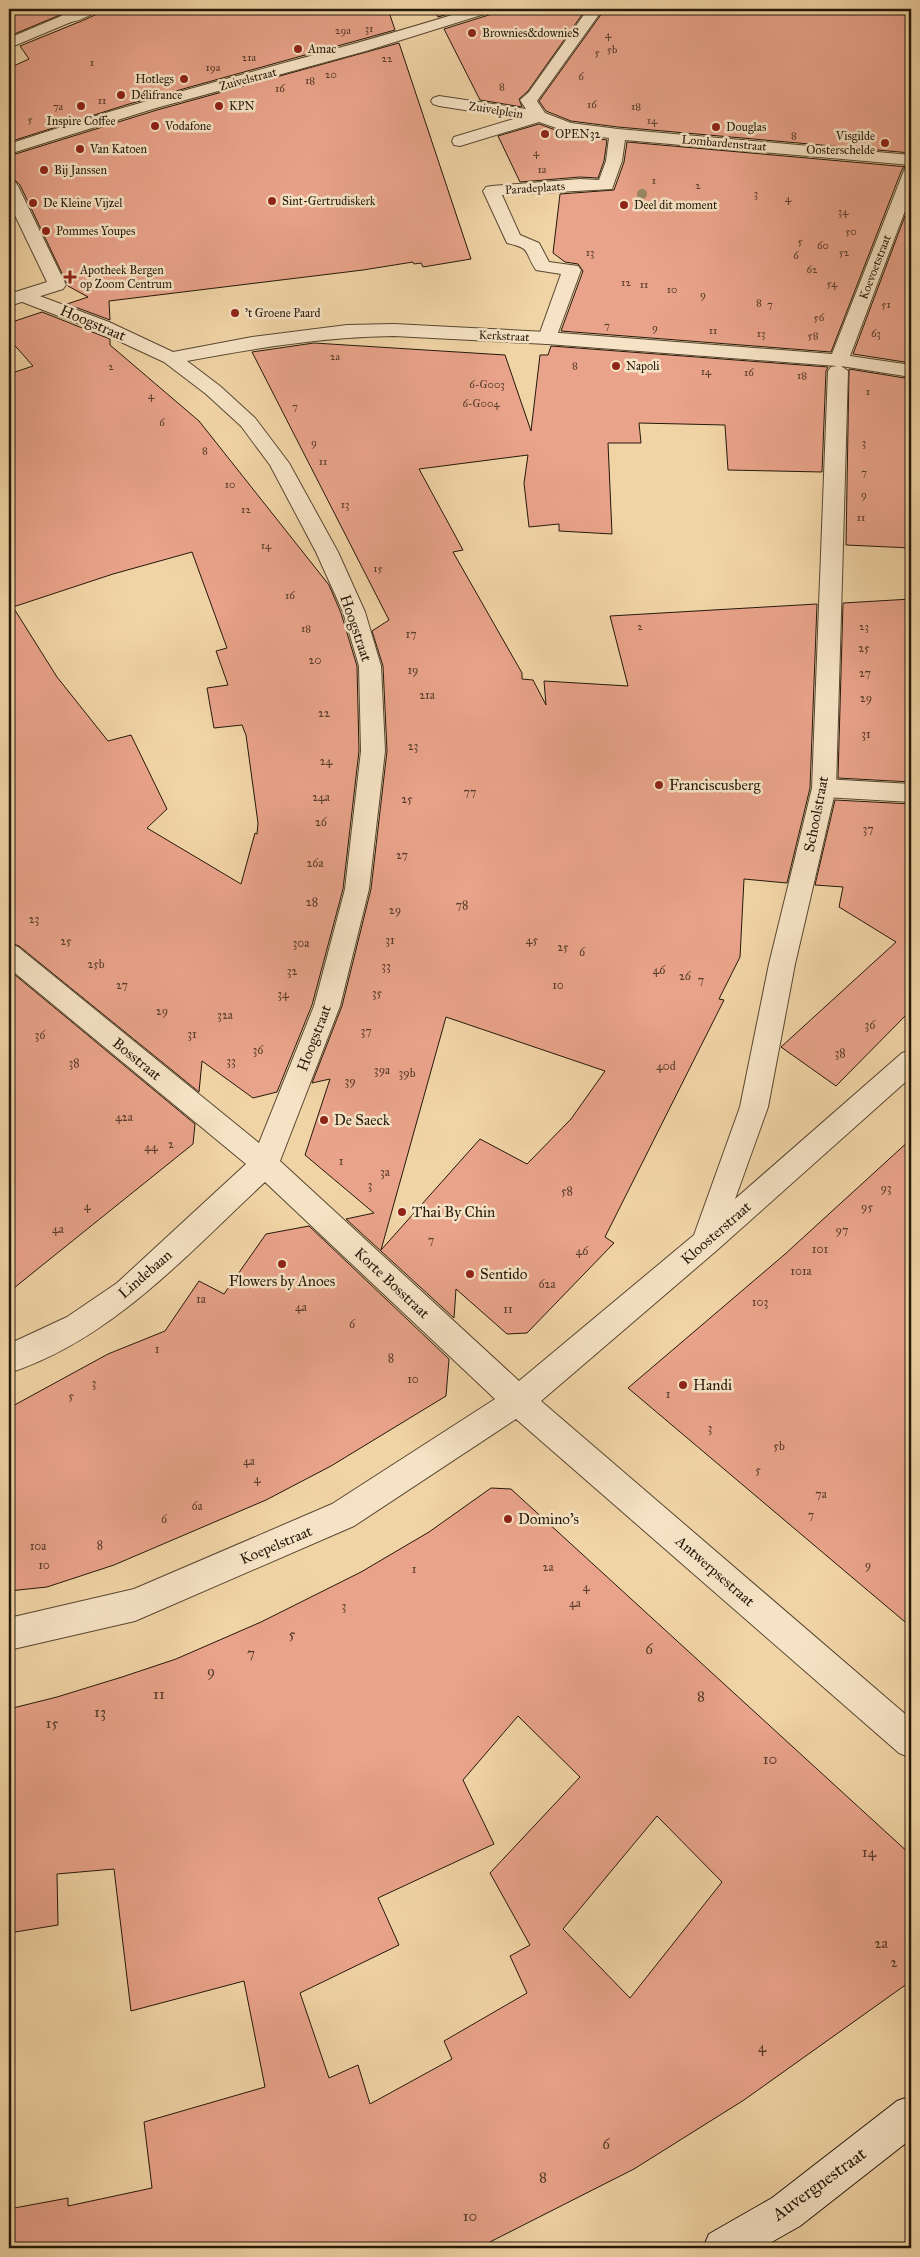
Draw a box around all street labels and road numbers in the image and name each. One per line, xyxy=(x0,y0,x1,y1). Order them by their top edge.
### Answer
street label: Zuivelstraat xyxy=(218,64,279,93)
street label: Zuivelplein xyxy=(468,99,525,121)
street label: Lombardenstraat xyxy=(681,132,768,154)
street label: Paradeplaats xyxy=(504,179,566,197)
street label: Koevoetstraat xyxy=(856,232,894,301)
street label: Hoogstraat xyxy=(57,301,129,345)
street label: Kerkstraat xyxy=(478,328,531,344)
street label: Hoogstraat xyxy=(336,592,376,664)
street label: Schoolstraat xyxy=(800,774,832,853)
street label: Hoogstraat xyxy=(293,1002,335,1074)
street label: Bosstraat xyxy=(109,1034,166,1085)
street label: Kloosterstraat xyxy=(677,1197,755,1268)
street label: Korte Bosstraat xyxy=(351,1244,434,1323)
street label: Lindebaan xyxy=(115,1246,175,1302)
street label: Koepelstraat xyxy=(237,1521,315,1568)
street label: Antwerpsestraat xyxy=(671,1531,759,1611)
street label: Auvergnestraat xyxy=(767,2142,871,2227)

